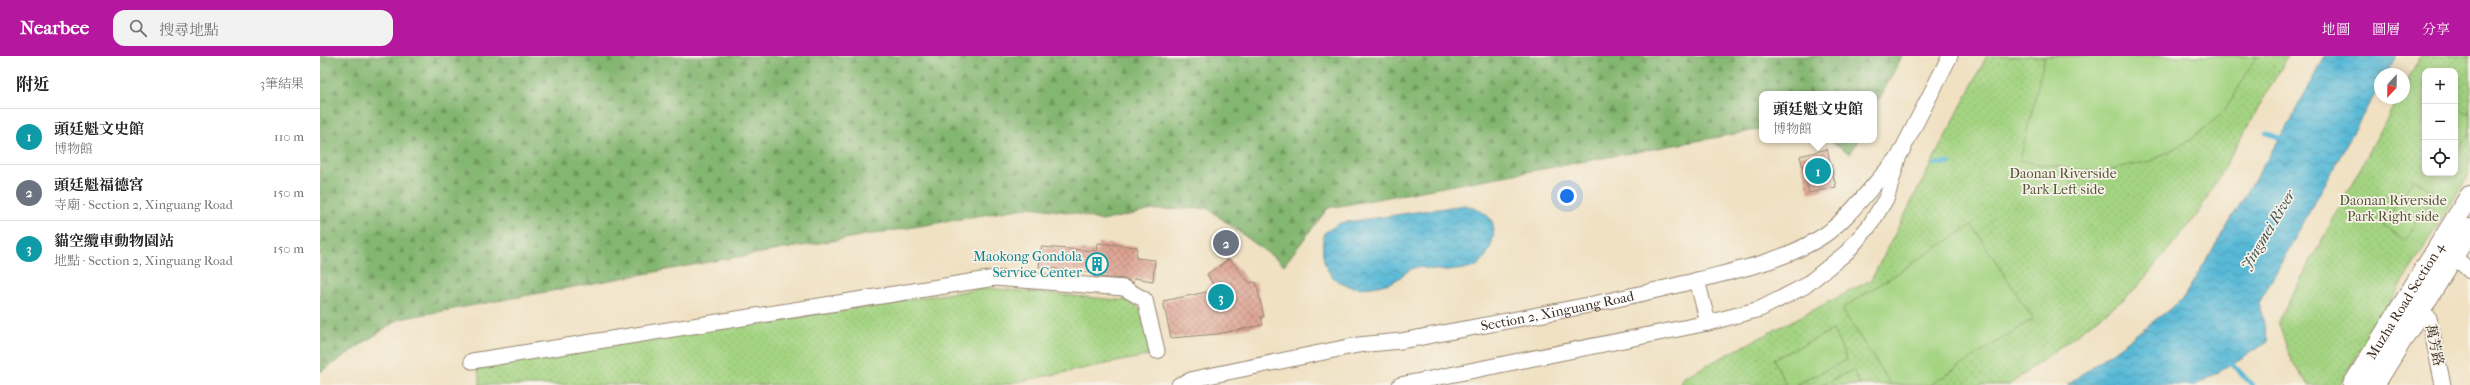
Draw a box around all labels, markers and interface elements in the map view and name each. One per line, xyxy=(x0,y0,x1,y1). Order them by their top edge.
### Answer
search box xyxy=(113,10,393,46)
text: Nearbee xyxy=(20,17,89,39)
icon: search xyxy=(127,17,149,39)
text: 搜尋地點 xyxy=(159,21,219,39)
text: 地圖 xyxy=(2322,21,2350,38)
text: 圖層 xyxy=(2372,21,2400,38)
text: 分享 xyxy=(2422,21,2450,38)
north arrow xyxy=(2374,68,2410,104)
map controls xyxy=(2422,68,2458,176)
button: + xyxy=(2422,68,2458,104)
text: 附近 xyxy=(16,74,50,94)
text: 3筆結果 xyxy=(260,76,304,91)
popup xyxy=(1759,91,1877,143)
text: 頭廷魁文史館 xyxy=(1773,100,1863,118)
button: − xyxy=(2422,104,2458,140)
text: 頭廷魁文史館 xyxy=(54,120,144,138)
text: 博物館 xyxy=(1773,121,1812,136)
text: 1 xyxy=(27,129,31,144)
text: 110 m xyxy=(274,129,304,144)
button: locate xyxy=(2422,140,2458,176)
text: 博物館 xyxy=(54,141,93,156)
pin: 1 xyxy=(1805,156,1831,186)
park label: Daonan Riverside Park Left side xyxy=(2009,165,2117,198)
text: 頭廷魁福德宮 xyxy=(54,176,144,194)
text: 2 xyxy=(26,185,32,200)
text: 150 m xyxy=(273,185,304,200)
your location xyxy=(1557,186,1577,206)
water label: Jingmei River xyxy=(2237,186,2300,273)
park label: Daonan Riverside Park Right side xyxy=(2339,192,2447,225)
text: 寺廟 · Section 2, Xinguang Road xyxy=(54,197,233,212)
pin: 2 xyxy=(1213,228,1239,258)
text: 貓空纜車動物園站 xyxy=(54,232,174,250)
street label: Muzha Road Section 4 xyxy=(2363,239,2448,363)
text: 3 xyxy=(26,241,32,256)
text: 150 m xyxy=(273,241,304,256)
place label: Maokong Gondola Service Center xyxy=(973,248,1083,281)
building icon: Maokong Gondola Service Center xyxy=(1084,251,1110,277)
text: 地點 · Section 2, Xinguang Road xyxy=(54,253,233,268)
pin: 3 xyxy=(1208,282,1234,312)
street label: Section 2, Xinguang Road xyxy=(1479,287,1636,335)
street label: 萬芳路 xyxy=(2422,323,2447,367)

